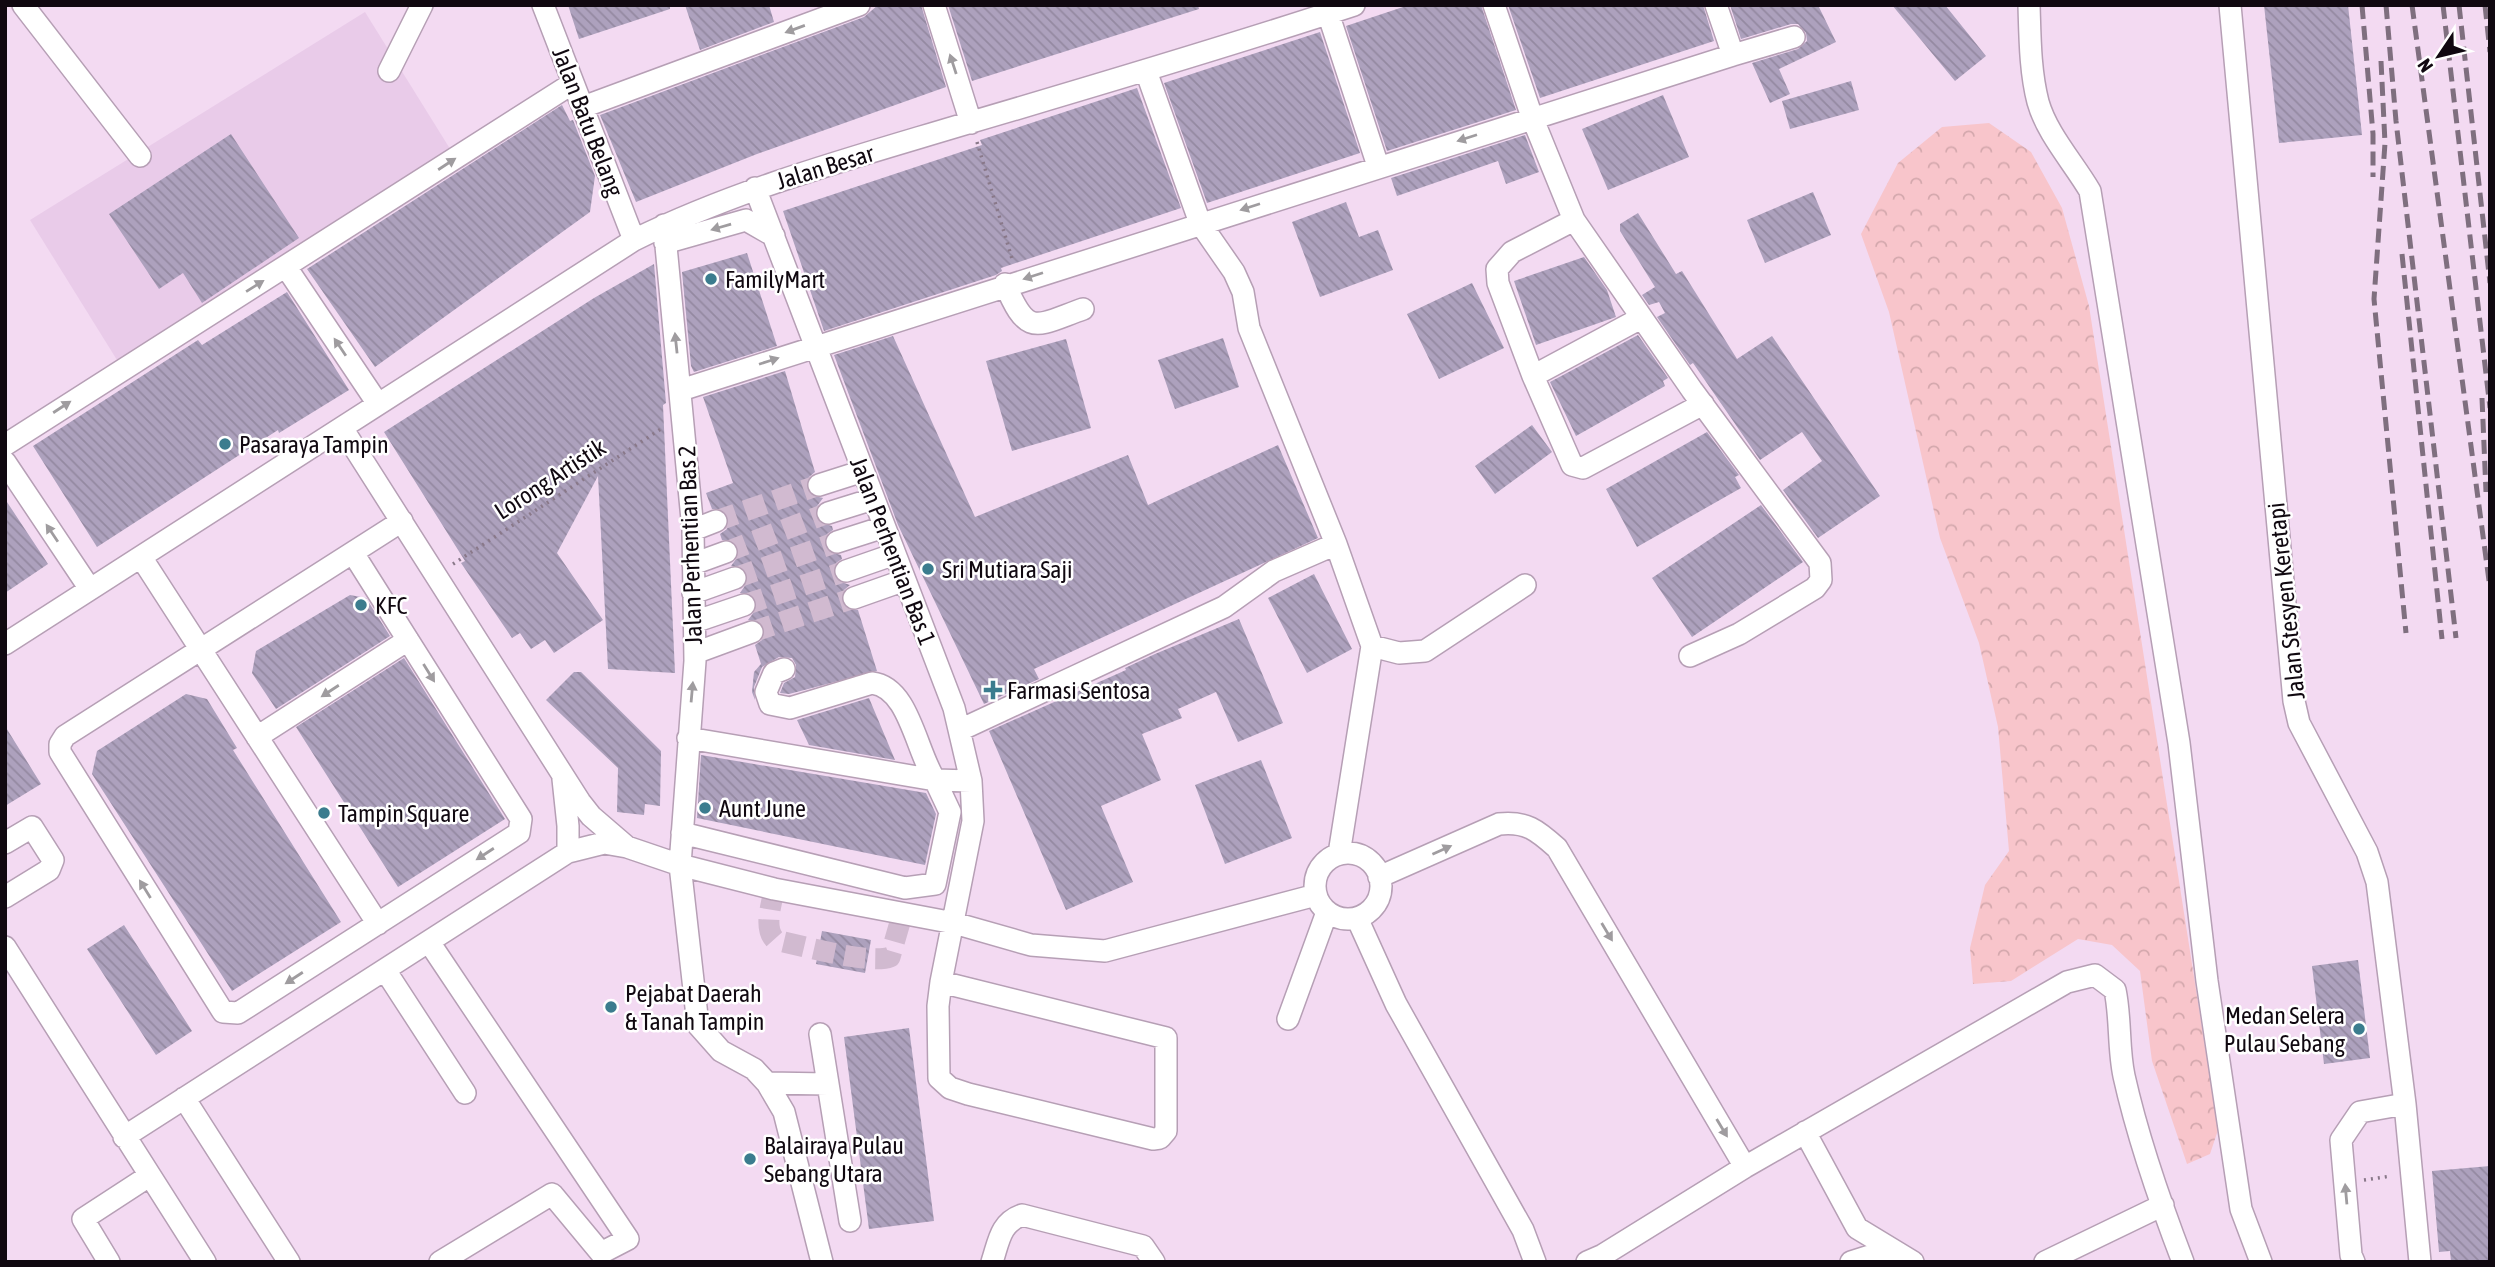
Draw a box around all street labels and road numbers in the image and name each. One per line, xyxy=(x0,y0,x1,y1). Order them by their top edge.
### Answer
street label: Jalan Batu Belang xyxy=(547,44,629,201)
street label: Jalan Besar xyxy=(773,139,878,195)
street label: Lorong Artistik xyxy=(490,433,611,525)
street label: Jalan Perhentian Bas 2 xyxy=(673,445,707,645)
street label: Jalan Perhentian Bas 1 xyxy=(845,453,941,649)
street label: Jalan Stesyen Keretapi xyxy=(2262,501,2310,701)

